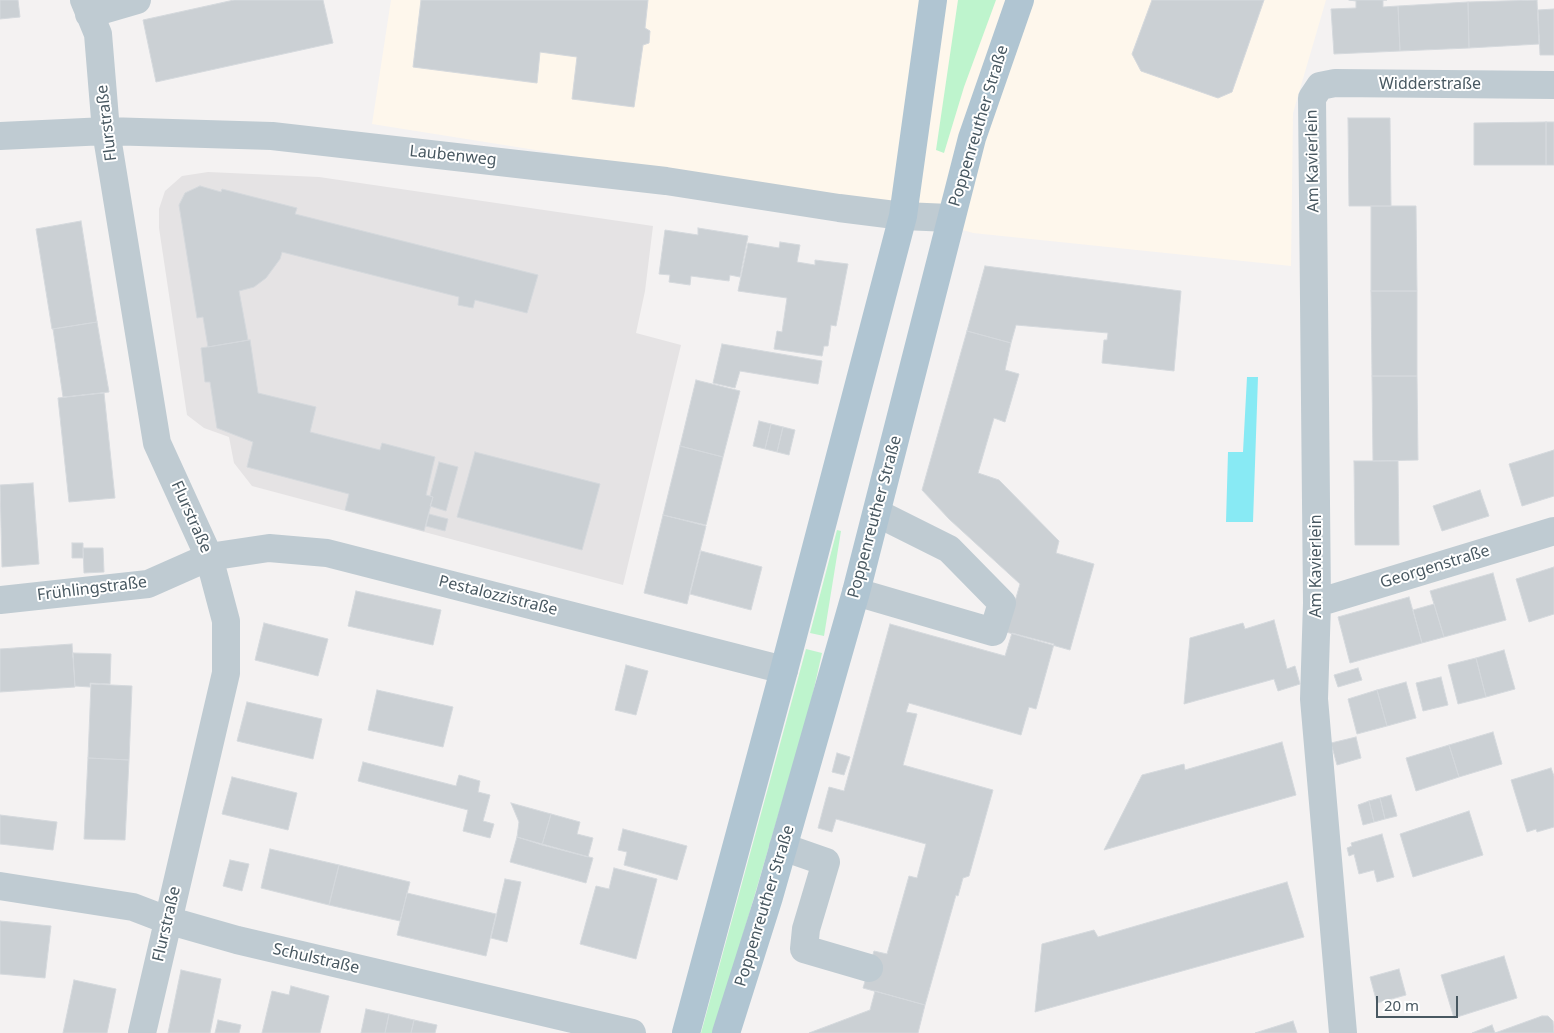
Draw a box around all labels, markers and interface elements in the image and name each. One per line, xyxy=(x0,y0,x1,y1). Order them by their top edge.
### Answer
street label: Poppenreuther Straße xyxy=(945,43,1013,209)
street label: Widderstraße xyxy=(1379,74,1481,94)
street label: Flurstraße xyxy=(93,84,121,162)
street label: Am Kavierlein xyxy=(1303,109,1323,213)
street label: Laubenweg xyxy=(409,142,497,170)
street label: Poppenreuther Straße xyxy=(844,434,906,600)
street label: Flurstraße xyxy=(167,478,215,556)
street label: Am Kavierlein xyxy=(1306,514,1326,618)
street label: Georgenstraße xyxy=(1378,541,1492,593)
street label: Pestalozzistraße xyxy=(437,572,559,620)
street label: Frühlingstraße xyxy=(36,573,148,605)
street label: Poppenreuther Straße xyxy=(731,823,799,989)
street label: Flurstraße xyxy=(149,884,185,964)
street label: Schulstraße xyxy=(271,940,361,978)
scale bar xyxy=(1379,986,1462,1018)
text: 20 m xyxy=(1384,995,1419,1015)

